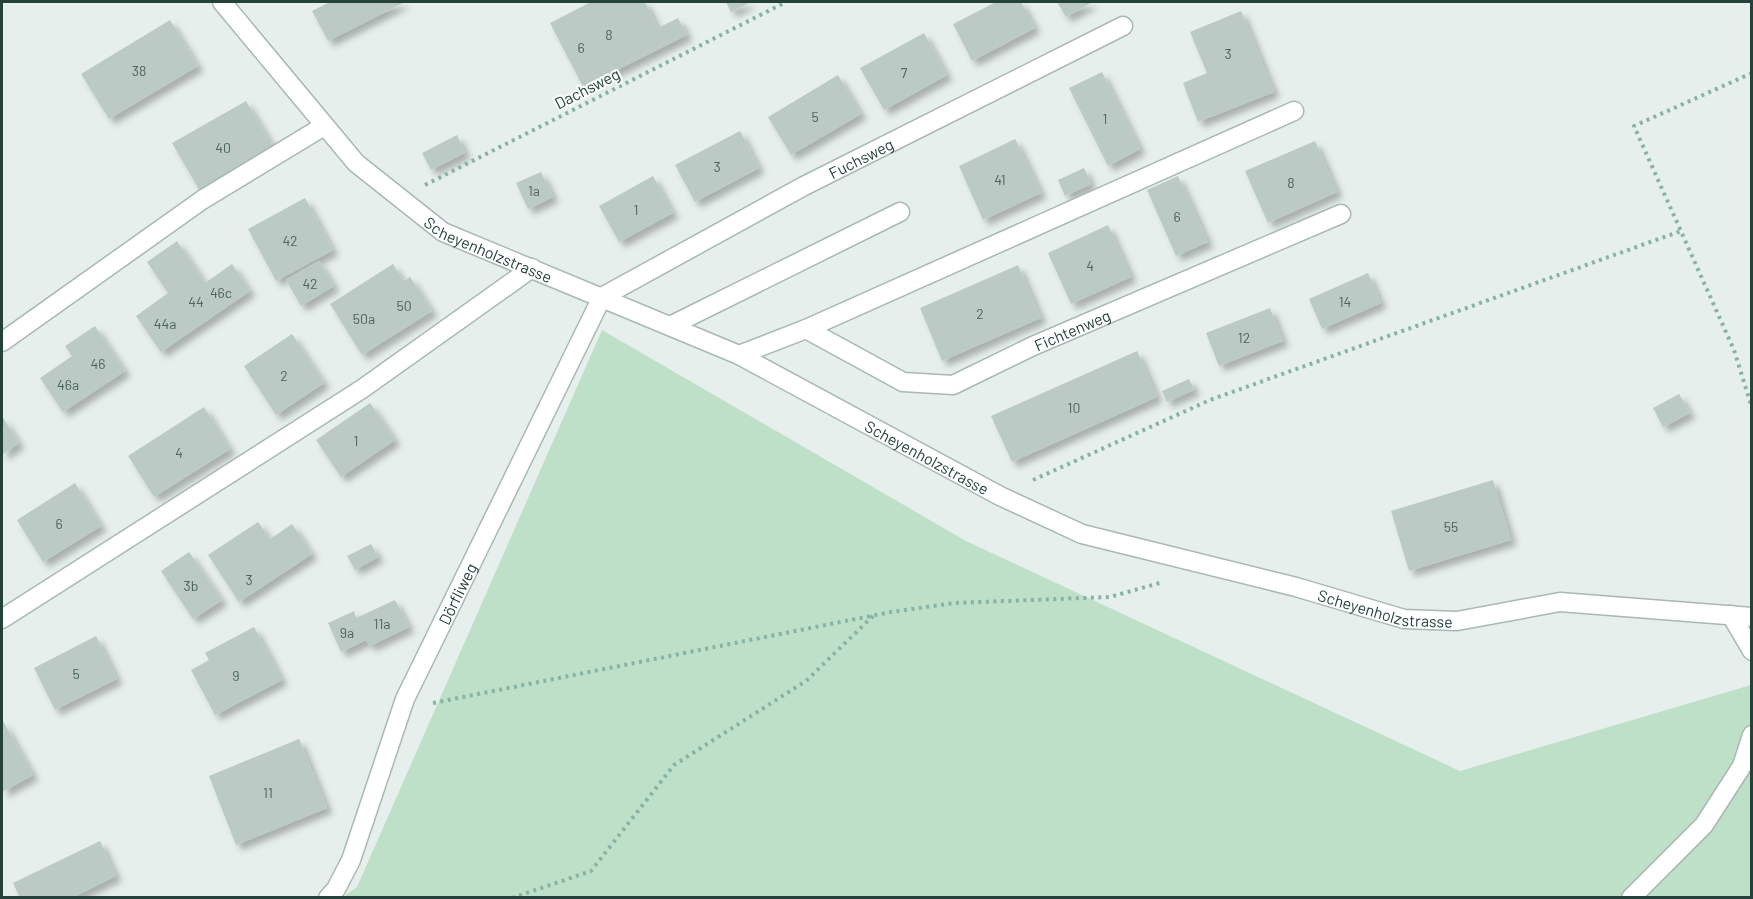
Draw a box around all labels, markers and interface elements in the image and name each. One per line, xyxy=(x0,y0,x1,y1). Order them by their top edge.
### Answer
house number: 8 xyxy=(605,26,613,43)
house number: 6 xyxy=(577,39,585,56)
house number: 3 xyxy=(1224,45,1232,62)
house number: 38 xyxy=(132,62,146,79)
street label: Dachsweg xyxy=(551,64,623,112)
house number: 7 xyxy=(901,64,908,81)
house number: 5 xyxy=(811,108,819,125)
house number: 1 xyxy=(1103,110,1107,127)
street label: Fuchsweg xyxy=(825,133,896,182)
house number: 40 xyxy=(215,139,231,156)
house number: 3 xyxy=(713,158,721,175)
house number: 41 xyxy=(994,171,1006,188)
house number: 8 xyxy=(1287,174,1295,191)
house number: 1a xyxy=(528,182,540,199)
house number: 1 xyxy=(634,201,638,218)
house number: 6 xyxy=(1173,208,1181,225)
street label: Scheyenholzstrasse xyxy=(421,212,555,286)
house number: 42 xyxy=(282,232,298,249)
house number: 4 xyxy=(1086,257,1094,274)
house number: 42 xyxy=(302,275,318,292)
house number: 46c xyxy=(210,284,232,301)
house number: 44 xyxy=(188,293,204,310)
house number: 14 xyxy=(1339,293,1351,310)
house number: 50 xyxy=(396,297,412,314)
house number: 2 xyxy=(976,305,984,322)
street label: Fichtenweg xyxy=(1031,305,1113,354)
house number: 50a xyxy=(353,310,375,327)
house number: 44a xyxy=(154,315,176,332)
house number: 12 xyxy=(1238,329,1250,346)
house number: 46 xyxy=(91,355,105,372)
house number: 2 xyxy=(280,367,288,384)
house number: 46a xyxy=(57,376,79,393)
house number: 10 xyxy=(1068,399,1080,416)
street label: Scheyenholzstrasse xyxy=(862,416,992,498)
house number: 1 xyxy=(354,432,358,449)
house number: 4 xyxy=(175,444,183,461)
house number: 6 xyxy=(55,515,63,532)
house number: 55 xyxy=(1444,518,1458,535)
street label: Dörfliweg xyxy=(434,560,480,627)
house number: 3 xyxy=(245,571,253,588)
house number: 3b xyxy=(184,577,198,594)
street label: Scheyenholzstrasse xyxy=(1316,585,1453,630)
house number: 11a xyxy=(374,615,391,632)
house number: 9a xyxy=(340,624,354,641)
house number: 5 xyxy=(72,665,80,682)
house number: 9 xyxy=(232,667,240,684)
house number: 11 xyxy=(263,784,273,801)

